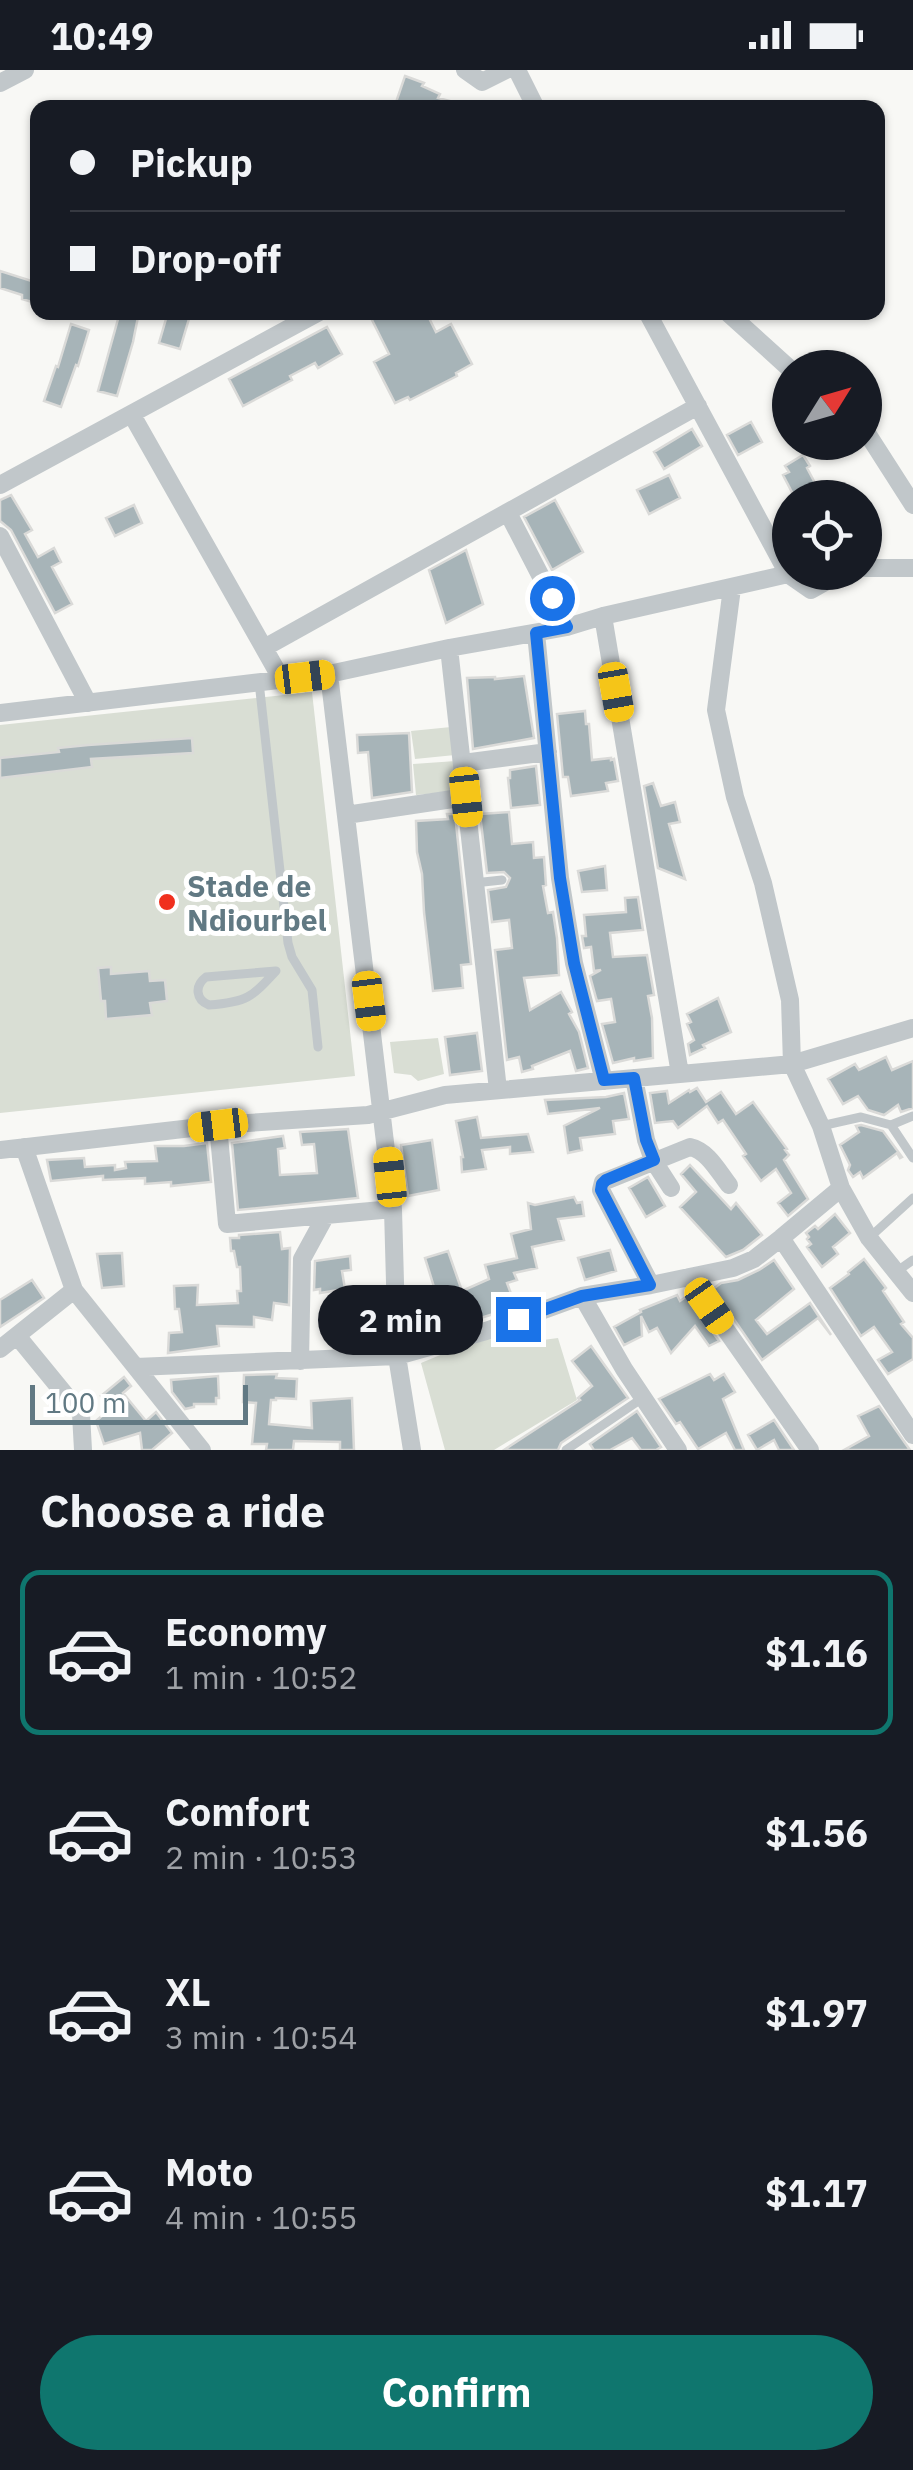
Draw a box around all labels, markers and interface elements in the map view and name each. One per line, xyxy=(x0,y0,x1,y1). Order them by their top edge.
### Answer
text: 10:49 xyxy=(50,11,154,60)
text: Pickup xyxy=(130,138,253,187)
text: Drop-off xyxy=(130,234,281,283)
north arrow xyxy=(772,350,882,460)
map controls xyxy=(772,350,882,590)
button: locate xyxy=(772,480,882,590)
route start xyxy=(530,576,575,621)
car xyxy=(273,658,337,696)
car xyxy=(596,660,636,724)
car xyxy=(448,766,484,828)
place label: Stade de Ndiourbel xyxy=(187,866,327,939)
marker: Stade de Ndiourbel xyxy=(156,891,178,913)
car xyxy=(350,969,388,1033)
car xyxy=(186,1106,250,1144)
car xyxy=(372,1146,408,1208)
car xyxy=(680,1273,738,1339)
callout: 2 min xyxy=(318,1284,483,1354)
route end xyxy=(496,1297,541,1342)
text: 2 min xyxy=(359,1299,442,1341)
scale bar xyxy=(30,1380,248,1424)
text: 100 m xyxy=(45,1384,126,1421)
text: Choose a ride xyxy=(40,1481,325,1539)
text: Economy xyxy=(165,1607,327,1656)
icon: car xyxy=(45,1608,135,1698)
text: $1.16 xyxy=(765,1628,868,1677)
text: 1 min · 10:52 xyxy=(165,1656,358,1698)
text: Comfort xyxy=(165,1787,310,1836)
icon: car xyxy=(45,1788,135,1878)
text: $1.56 xyxy=(765,1808,868,1857)
text: 2 min · 10:53 xyxy=(165,1836,358,1878)
text: XL xyxy=(165,1967,211,2016)
icon: car xyxy=(45,1968,135,2058)
text: $1.97 xyxy=(765,1988,868,2037)
text: 3 min · 10:54 xyxy=(165,2016,358,2058)
text: Moto xyxy=(165,2147,253,2196)
icon: car xyxy=(45,2148,135,2238)
text: $1.17 xyxy=(765,2168,868,2217)
text: 4 min · 10:55 xyxy=(165,2196,358,2238)
button: Confirm xyxy=(40,2335,873,2450)

